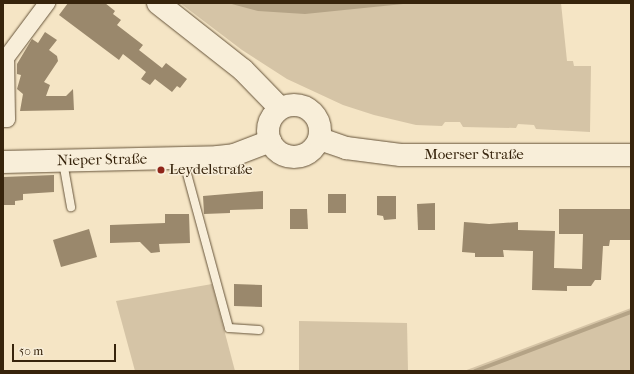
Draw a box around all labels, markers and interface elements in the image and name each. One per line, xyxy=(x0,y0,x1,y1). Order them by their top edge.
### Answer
street label: Moerser Straße xyxy=(424,146,524,164)
street label: Nieper Straße xyxy=(57,150,147,170)
place label: Leydelstraße xyxy=(169,161,252,179)
marker: Leydelstraße xyxy=(156,165,166,175)
scale bar xyxy=(14,336,118,362)
text: 50 m xyxy=(19,344,43,358)

